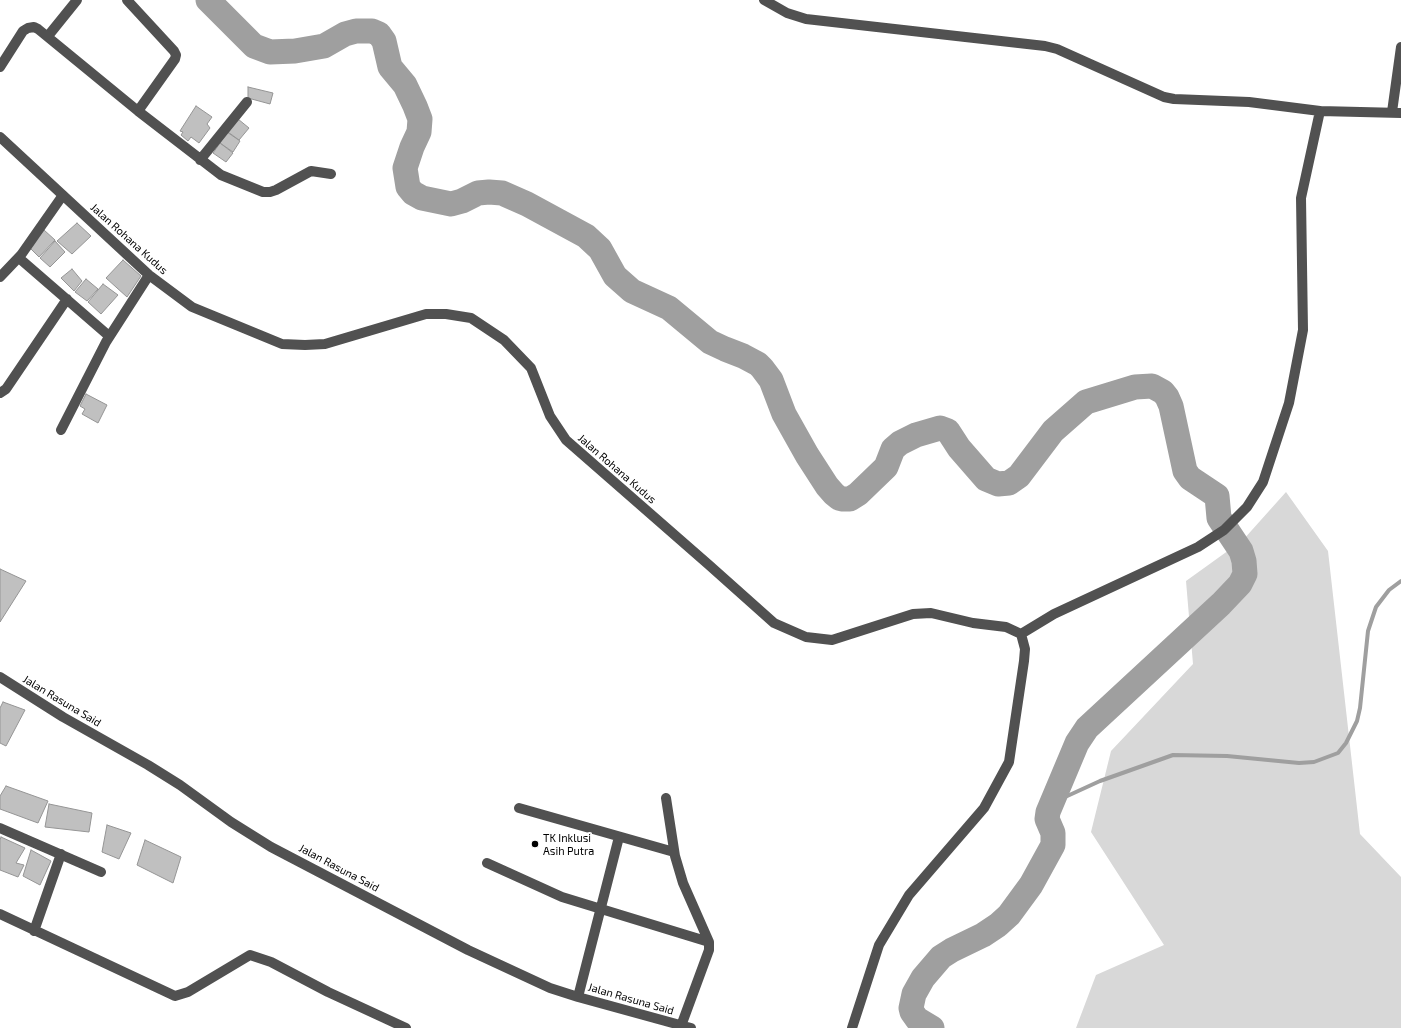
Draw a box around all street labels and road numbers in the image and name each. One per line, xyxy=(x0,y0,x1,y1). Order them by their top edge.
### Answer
street label: Jalan Rohana Kudus xyxy=(88,201,170,277)
street label: Jalan Rohana Kudus xyxy=(575,432,659,506)
street label: Jalan Rasuna Said xyxy=(21,672,103,730)
street label: Jalan Rasuna Said xyxy=(297,841,381,895)
street label: Jalan Rasuna Said xyxy=(587,980,675,1018)

